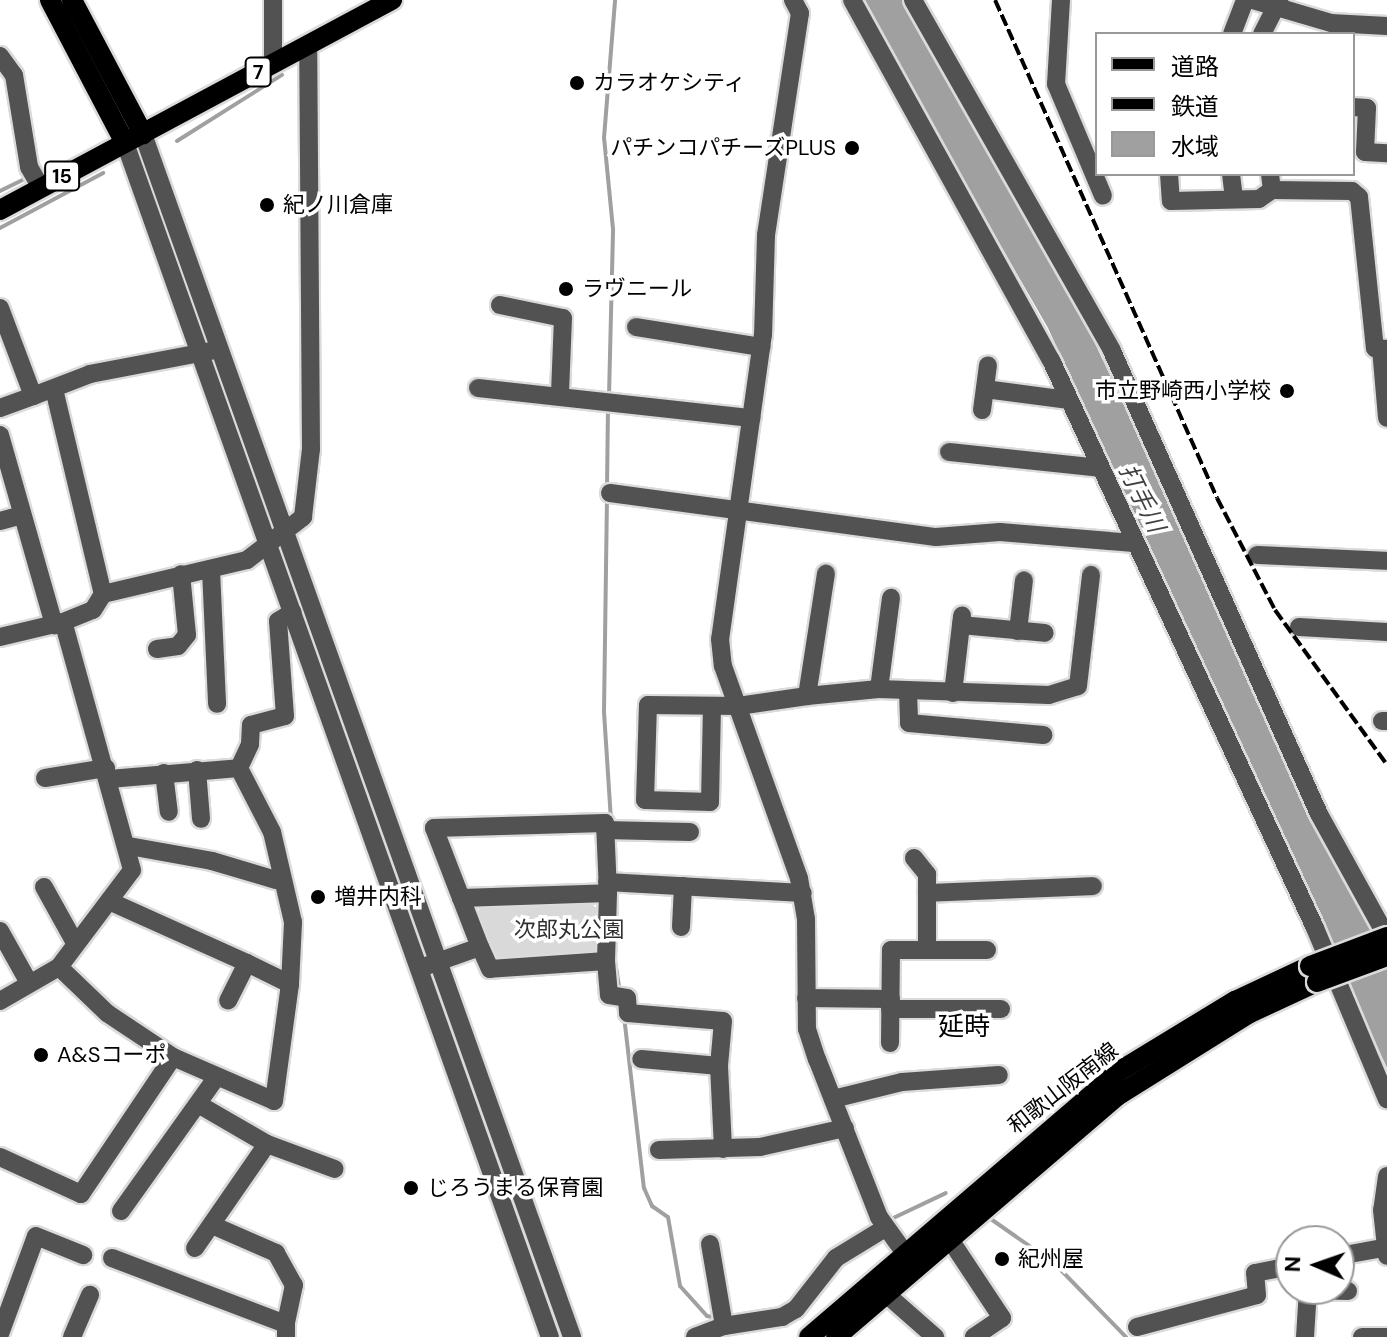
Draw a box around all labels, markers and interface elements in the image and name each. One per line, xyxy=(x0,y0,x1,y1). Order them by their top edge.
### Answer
legend xyxy=(1095,32,1355,176)
text: 道路 xyxy=(1171,51,1219,82)
road number: 7 xyxy=(244,56,272,88)
place label: カラオケシティ xyxy=(593,70,747,96)
marker: カラオケシティ xyxy=(568,74,586,92)
text: 鉄道 xyxy=(1171,91,1219,122)
text: 水域 xyxy=(1171,131,1219,162)
place label: パチンコパチーズPLUS xyxy=(609,135,836,161)
marker: パチンコパチーズPLUS xyxy=(843,139,861,157)
road number: 15 xyxy=(44,160,80,192)
place label: 紀ノ川倉庫 xyxy=(283,192,393,218)
marker: 紀ノ川倉庫 xyxy=(258,196,276,214)
place label: ラヴニール xyxy=(582,276,692,302)
marker: ラヴニール xyxy=(557,280,575,298)
place label: 市立野崎西小学校 xyxy=(1095,378,1271,404)
marker: 市立野崎西小学校 xyxy=(1278,382,1296,400)
water label: 打手川 xyxy=(1113,459,1171,537)
place label: 増井内科 xyxy=(334,884,422,910)
marker: 増井内科 xyxy=(309,888,327,906)
park label: 次郎丸公園 xyxy=(514,917,624,943)
district label: 延時 xyxy=(938,1011,990,1043)
street label: 和歌山阪南線 xyxy=(1003,1037,1123,1139)
place label: A&Sコーポ xyxy=(57,1042,167,1068)
marker: A&Sコーポ xyxy=(32,1046,50,1064)
place label: じろうまる保育園 xyxy=(427,1175,603,1201)
marker: じろうまる保育園 xyxy=(402,1179,420,1197)
north arrow xyxy=(1275,1225,1355,1305)
place label: 紀州屋 xyxy=(1018,1246,1084,1272)
marker: 紀州屋 xyxy=(993,1250,1011,1268)
text: N xyxy=(1278,1256,1307,1273)

